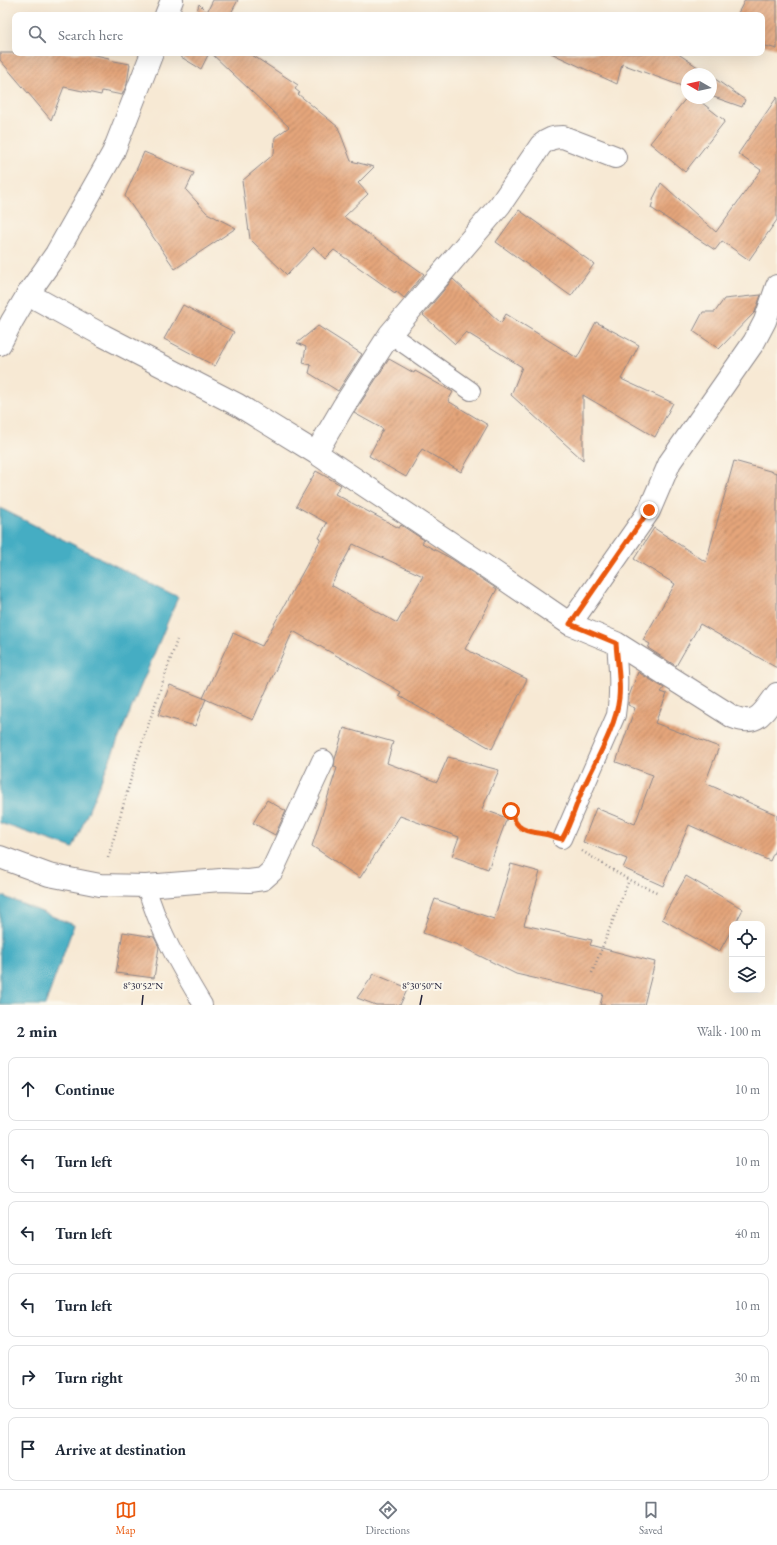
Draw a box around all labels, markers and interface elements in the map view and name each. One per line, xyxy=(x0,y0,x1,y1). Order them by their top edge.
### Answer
search box xyxy=(12,12,765,56)
icon: search xyxy=(26,23,48,45)
text: Search here xyxy=(58,25,123,44)
north arrow xyxy=(681,68,717,104)
route end xyxy=(640,501,658,519)
route start xyxy=(502,802,520,820)
map controls xyxy=(729,921,765,993)
button: locate xyxy=(729,921,765,957)
button: layers xyxy=(729,957,765,993)
text: 8°30'52"N xyxy=(123,979,163,992)
text: 8°30'50"N xyxy=(402,979,442,992)
text: 2 min xyxy=(16,1020,57,1042)
text: Walk · 100 m xyxy=(697,1023,761,1040)
icon: ahead xyxy=(17,1078,39,1100)
text: Continue xyxy=(55,1080,115,1099)
text: 10 m xyxy=(735,1081,760,1098)
icon: left xyxy=(17,1150,39,1172)
text: Turn left xyxy=(55,1152,112,1171)
text: 10 m xyxy=(735,1153,760,1170)
icon: left xyxy=(17,1222,39,1244)
text: Turn left xyxy=(55,1224,112,1243)
text: 40 m xyxy=(735,1225,760,1242)
icon: left xyxy=(17,1294,39,1316)
text: Turn left xyxy=(55,1296,112,1315)
text: 10 m xyxy=(735,1297,760,1314)
icon: right xyxy=(17,1366,39,1388)
text: Turn right xyxy=(55,1368,123,1387)
text: 30 m xyxy=(735,1369,760,1386)
icon: arrive xyxy=(17,1438,39,1460)
text: Arrive at destination xyxy=(55,1440,186,1459)
tab: Map xyxy=(115,1499,137,1537)
tab: Directions xyxy=(366,1499,410,1537)
tab: Saved xyxy=(639,1499,662,1537)

